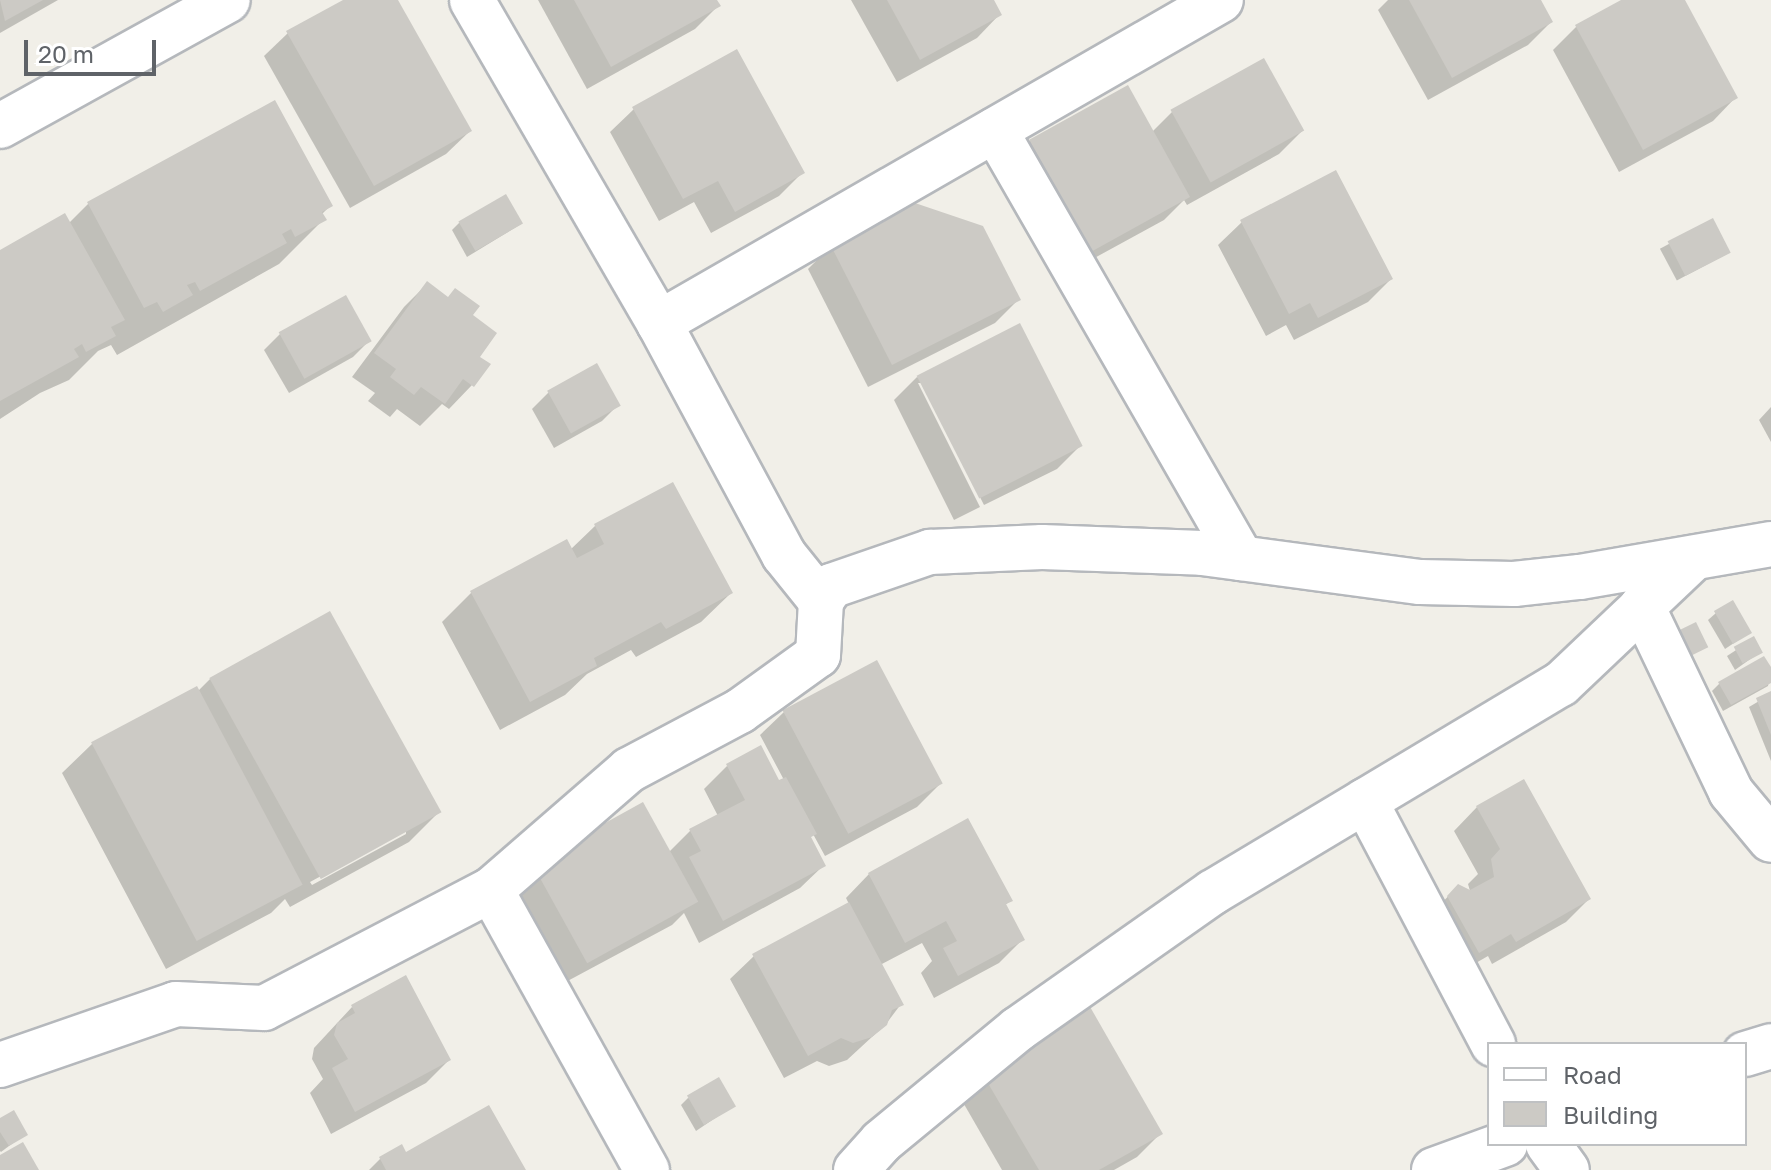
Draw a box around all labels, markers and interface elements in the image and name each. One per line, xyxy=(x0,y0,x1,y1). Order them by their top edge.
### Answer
scale bar xyxy=(28,24,160,74)
text: 20 m xyxy=(38,39,94,68)
legend xyxy=(1487,1042,1747,1146)
text: Road xyxy=(1563,1060,1622,1089)
text: Building xyxy=(1563,1100,1658,1129)

